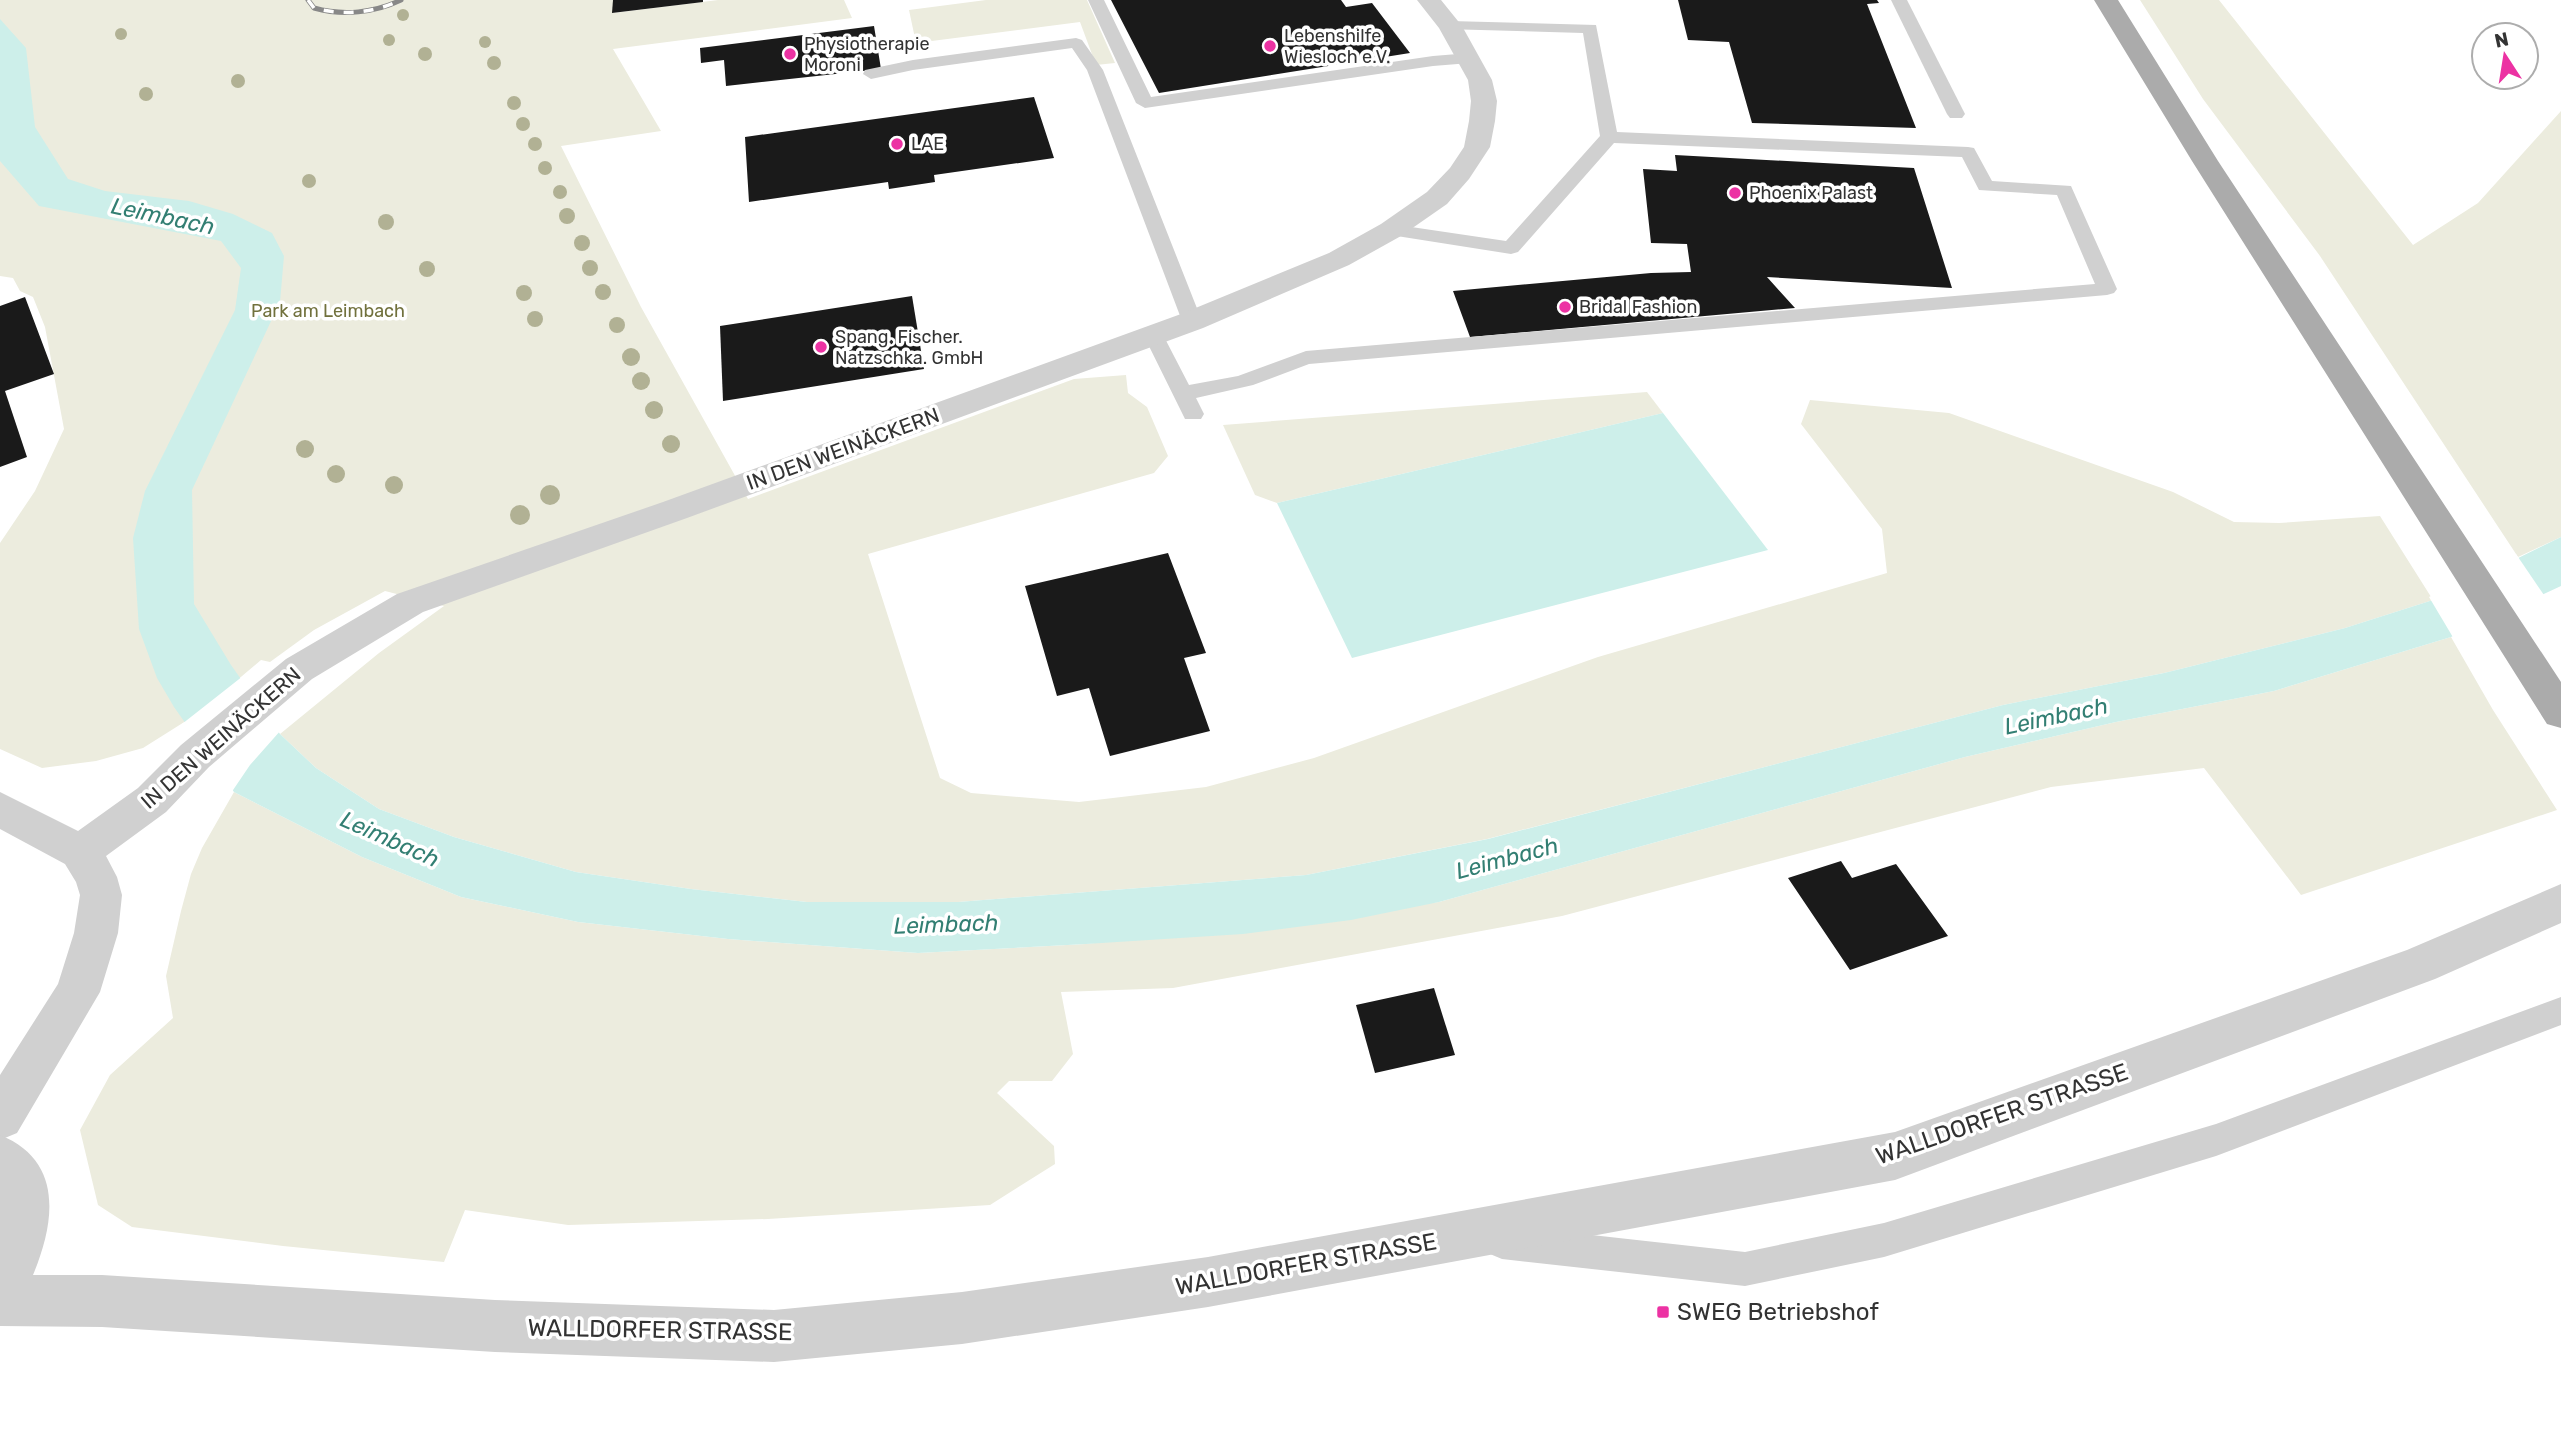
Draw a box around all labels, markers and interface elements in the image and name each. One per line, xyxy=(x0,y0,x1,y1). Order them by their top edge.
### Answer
north arrow xyxy=(2470,21,2540,91)
place label: Lebenshilfe Wiesloch e.V. xyxy=(1284,25,1391,68)
text: N xyxy=(2492,27,2511,53)
place label: Physiotherapie Moroni xyxy=(804,33,930,76)
marker: Lebenshilfe Wiesloch e.V. xyxy=(1262,38,1278,54)
marker: Physiotherapie Moroni xyxy=(782,46,798,62)
place label: LAE xyxy=(911,133,944,155)
marker: LAE xyxy=(889,136,905,152)
place label: Phoenix Palast xyxy=(1749,182,1873,204)
marker: Phoenix Palast xyxy=(1727,185,1743,201)
water label: Leimbach xyxy=(109,191,217,241)
place label: Bridal Fashion xyxy=(1579,296,1697,318)
marker: Bridal Fashion xyxy=(1557,299,1573,315)
park label: Park am Leimbach xyxy=(251,300,405,322)
place label: Spang. Fischer. Natzschka. GmbH xyxy=(835,326,983,369)
marker: Spang. Fischer. Natzschka. GmbH xyxy=(813,339,829,355)
street label: IN DEN WEINÄCKERN xyxy=(743,402,943,495)
street label: IN DEN WEINÄCKERN xyxy=(136,661,306,814)
water label: Leimbach xyxy=(2002,691,2110,741)
water label: Leimbach xyxy=(336,805,444,873)
water label: Leimbach xyxy=(1453,831,1561,885)
water label: Leimbach xyxy=(893,908,999,940)
street label: WALLDORFER STRASSE xyxy=(1872,1058,2132,1170)
street label: WALLDORFER STRASSE xyxy=(1173,1227,1439,1301)
place label: SWEG Betriebshof xyxy=(1677,1298,1879,1326)
marker: SWEG Betriebshof xyxy=(1655,1304,1671,1320)
street label: WALLDORFER STRASSE xyxy=(527,1314,793,1346)

